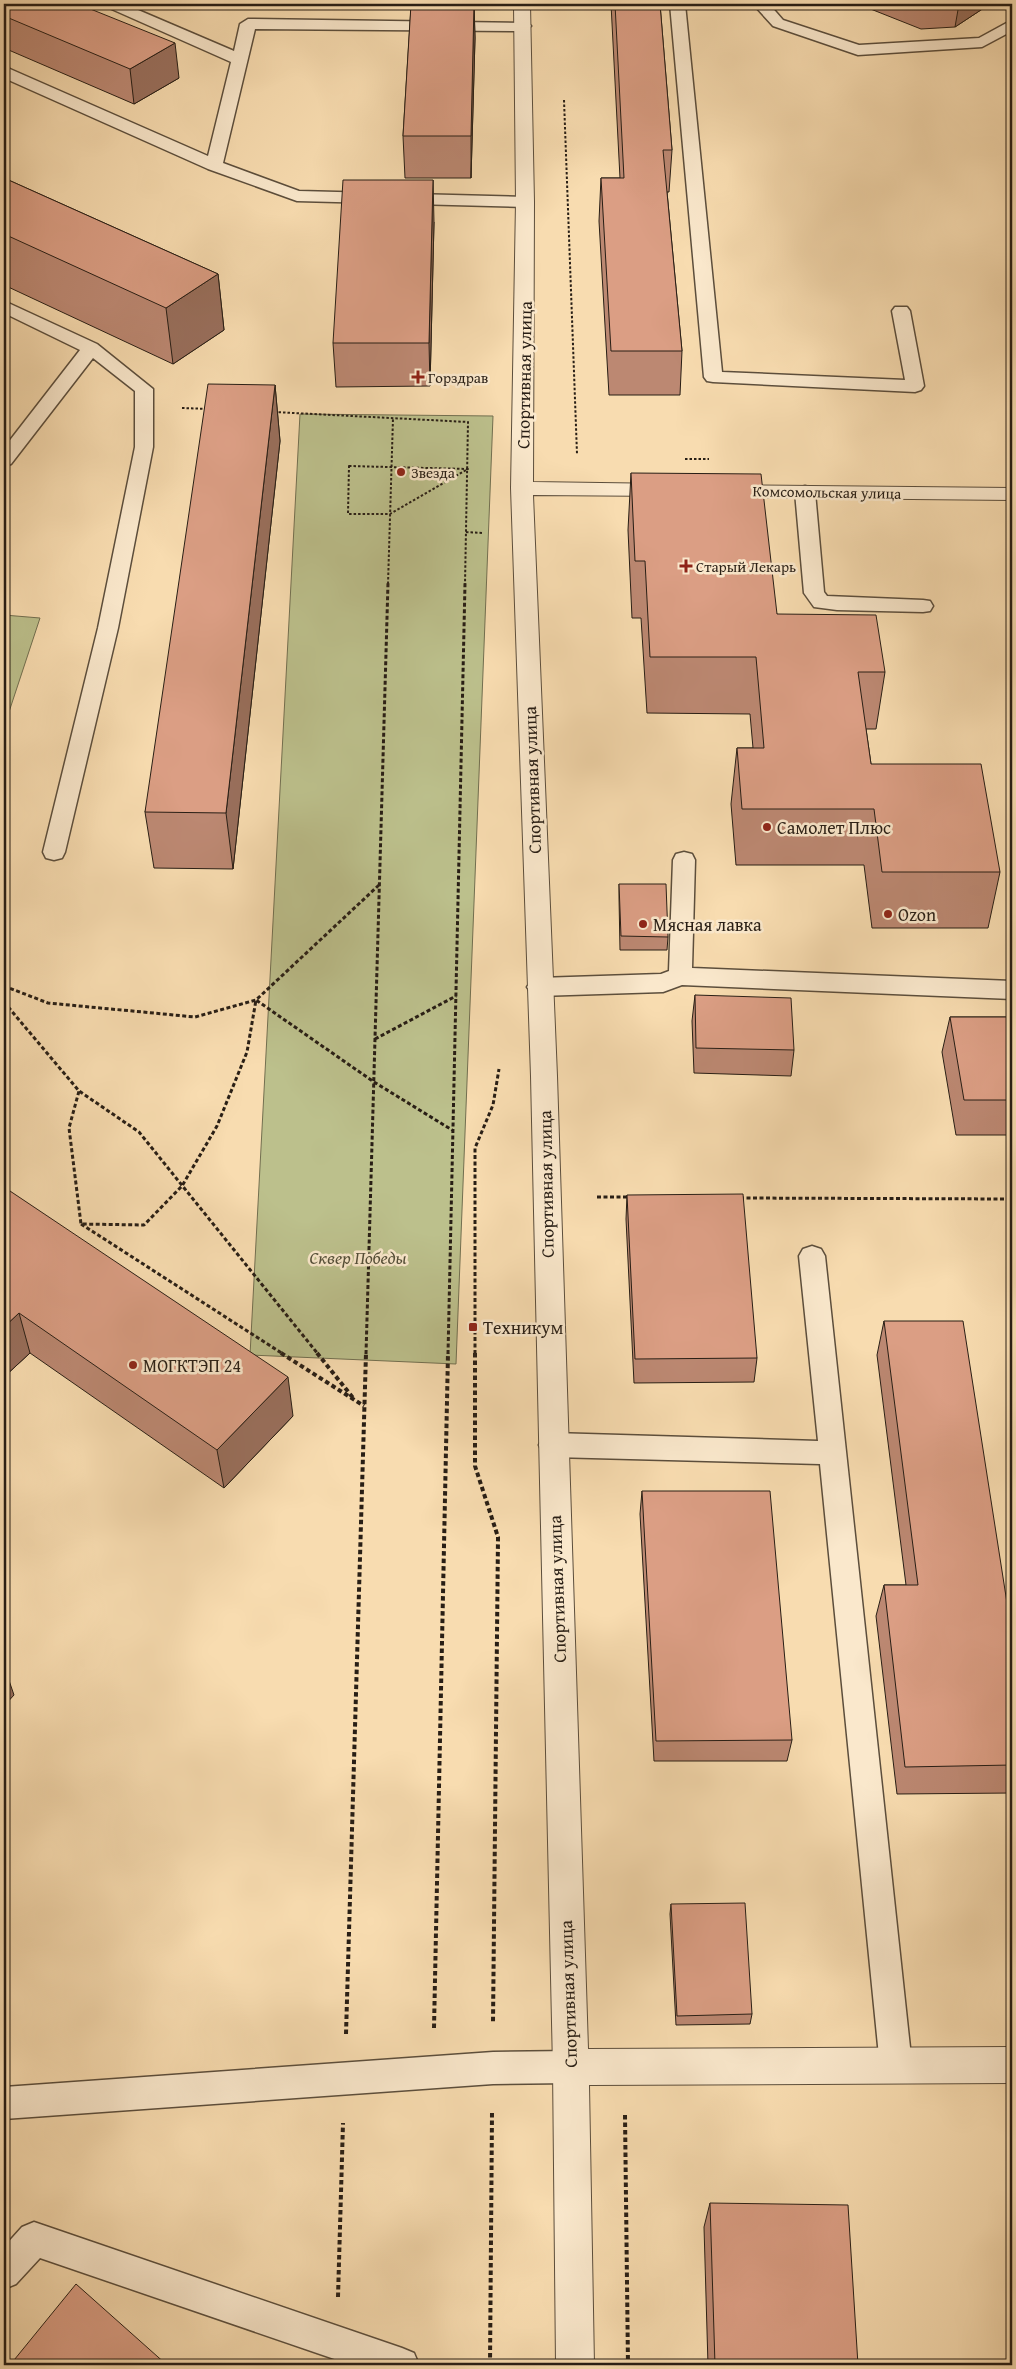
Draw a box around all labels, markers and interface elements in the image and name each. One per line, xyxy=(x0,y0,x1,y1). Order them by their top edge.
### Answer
street label: Спортивная улица xyxy=(509,301,539,449)
place label: Горздрав xyxy=(428,367,488,388)
marker: Горздрав xyxy=(412,371,424,383)
place label: Звезда xyxy=(411,462,456,483)
marker: Звезда xyxy=(395,466,407,478)
street label: Комсомольская улица xyxy=(753,480,902,504)
place label: Старый Лекарь xyxy=(696,556,796,577)
marker: Старый Лекарь xyxy=(680,560,692,572)
street label: Спортивная улица xyxy=(516,705,548,854)
place label: Самолет Плюс xyxy=(777,814,891,841)
marker: Самолет Плюс xyxy=(761,821,773,833)
place label: Ozon xyxy=(898,901,936,928)
marker: Ozon xyxy=(882,908,894,920)
place label: Мясная лавка xyxy=(653,911,762,938)
marker: Мясная лавка xyxy=(637,918,649,930)
street label: Спортивная улица xyxy=(531,1110,561,1258)
park label: Сквер Победы xyxy=(309,1244,407,1271)
place label: Техникум xyxy=(483,1314,563,1341)
marker: Техникум xyxy=(467,1321,479,1333)
place label: МОГКТЭП 24 xyxy=(143,1352,241,1379)
marker: МОГКТЭП 24 xyxy=(127,1359,139,1371)
street label: Спортивная улица xyxy=(541,1514,573,1663)
street label: Спортивная улица xyxy=(552,1919,584,2068)

